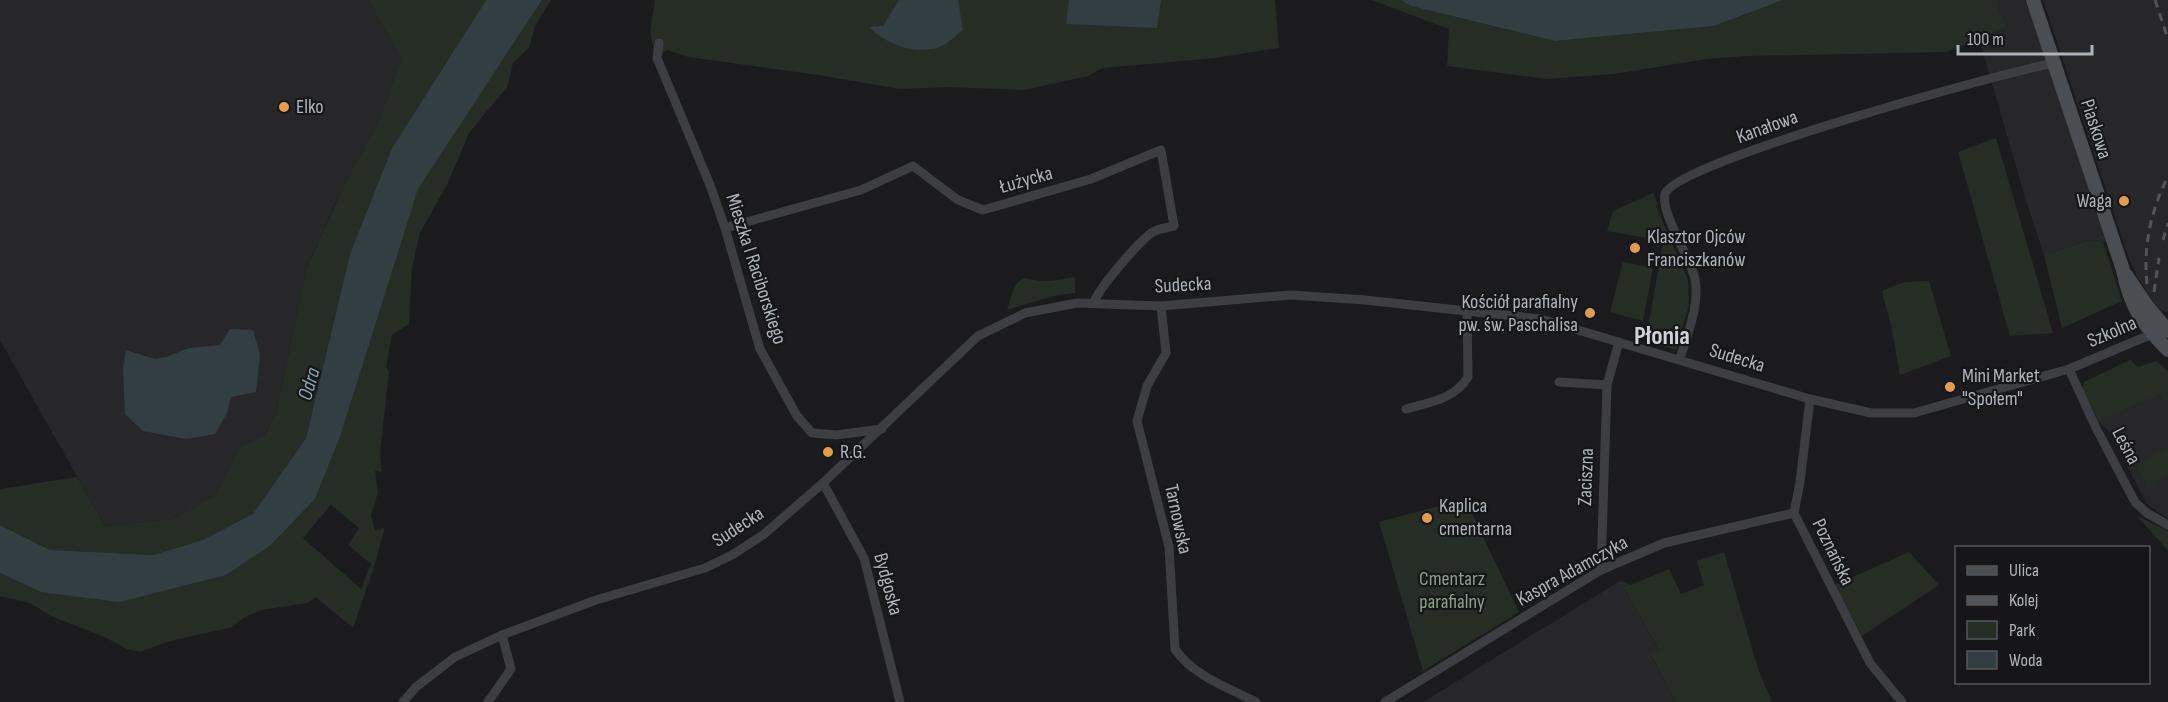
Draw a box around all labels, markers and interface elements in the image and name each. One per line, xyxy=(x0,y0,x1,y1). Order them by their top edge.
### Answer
scale bar xyxy=(1958,18,2092,56)
text: 100 m xyxy=(1967,29,2004,50)
place label: Elko xyxy=(296,95,324,119)
street label: Piaskowa xyxy=(2075,96,2117,162)
marker: Elko xyxy=(277,100,291,114)
street label: Kanałowa xyxy=(1733,105,1801,149)
street label: Łużycka xyxy=(996,161,1055,199)
place label: Waga xyxy=(2076,189,2112,213)
street label: Mieszka I Raciborskiego xyxy=(720,191,792,347)
marker: Waga xyxy=(2117,194,2131,208)
place label: Klasztor Ojców Franciszkanów xyxy=(1647,225,1746,272)
marker: Klasztor Ojców Franciszkanów xyxy=(1628,241,1642,255)
street label: Sudecka xyxy=(1154,272,1212,298)
place label: Kościół parafialny pw. św. Paschalisa xyxy=(1458,290,1578,337)
marker: Kościół parafialny pw. św. Paschalisa xyxy=(1583,306,1597,320)
street label: Szkolna xyxy=(2084,311,2140,353)
district label: Płonia xyxy=(1634,321,1690,352)
street label: Sudecka xyxy=(1706,338,1768,378)
water label: Odra xyxy=(292,364,326,403)
place label: Mini Market "Społem" xyxy=(1962,364,2040,411)
marker: Mini Market "Społem" xyxy=(1943,380,1957,394)
street label: Leśna xyxy=(2106,423,2146,469)
place label: R.G. xyxy=(840,440,866,464)
marker: R.G. xyxy=(821,445,835,459)
street label: Zaciszna xyxy=(1573,448,1599,506)
street label: Tarnowska xyxy=(1159,482,1197,556)
place label: Kaplica cmentarna xyxy=(1439,494,1512,541)
street label: Sudecka xyxy=(708,502,768,552)
marker: Kaplica cmentarna xyxy=(1420,511,1434,525)
street label: Poznańska xyxy=(1807,515,1859,589)
street label: Kaspra Adamczyka xyxy=(1512,531,1632,611)
legend xyxy=(1955,546,2150,684)
street label: Bydgoska xyxy=(868,550,908,618)
text: Ulica xyxy=(2009,560,2039,581)
park label: Cmentarz parafialny xyxy=(1419,567,1485,614)
text: Kolej xyxy=(2009,590,2038,611)
text: Park xyxy=(2009,620,2035,641)
text: Woda xyxy=(2009,650,2042,671)

